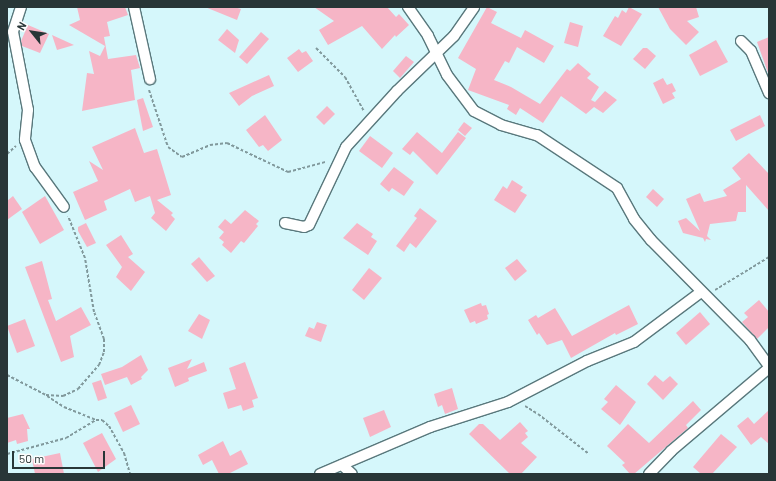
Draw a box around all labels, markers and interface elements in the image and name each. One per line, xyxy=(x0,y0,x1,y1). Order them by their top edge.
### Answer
north arrow xyxy=(12,12,52,52)
text: N xyxy=(14,19,29,32)
scale bar xyxy=(14,443,107,469)
text: 50 m xyxy=(19,451,44,465)

